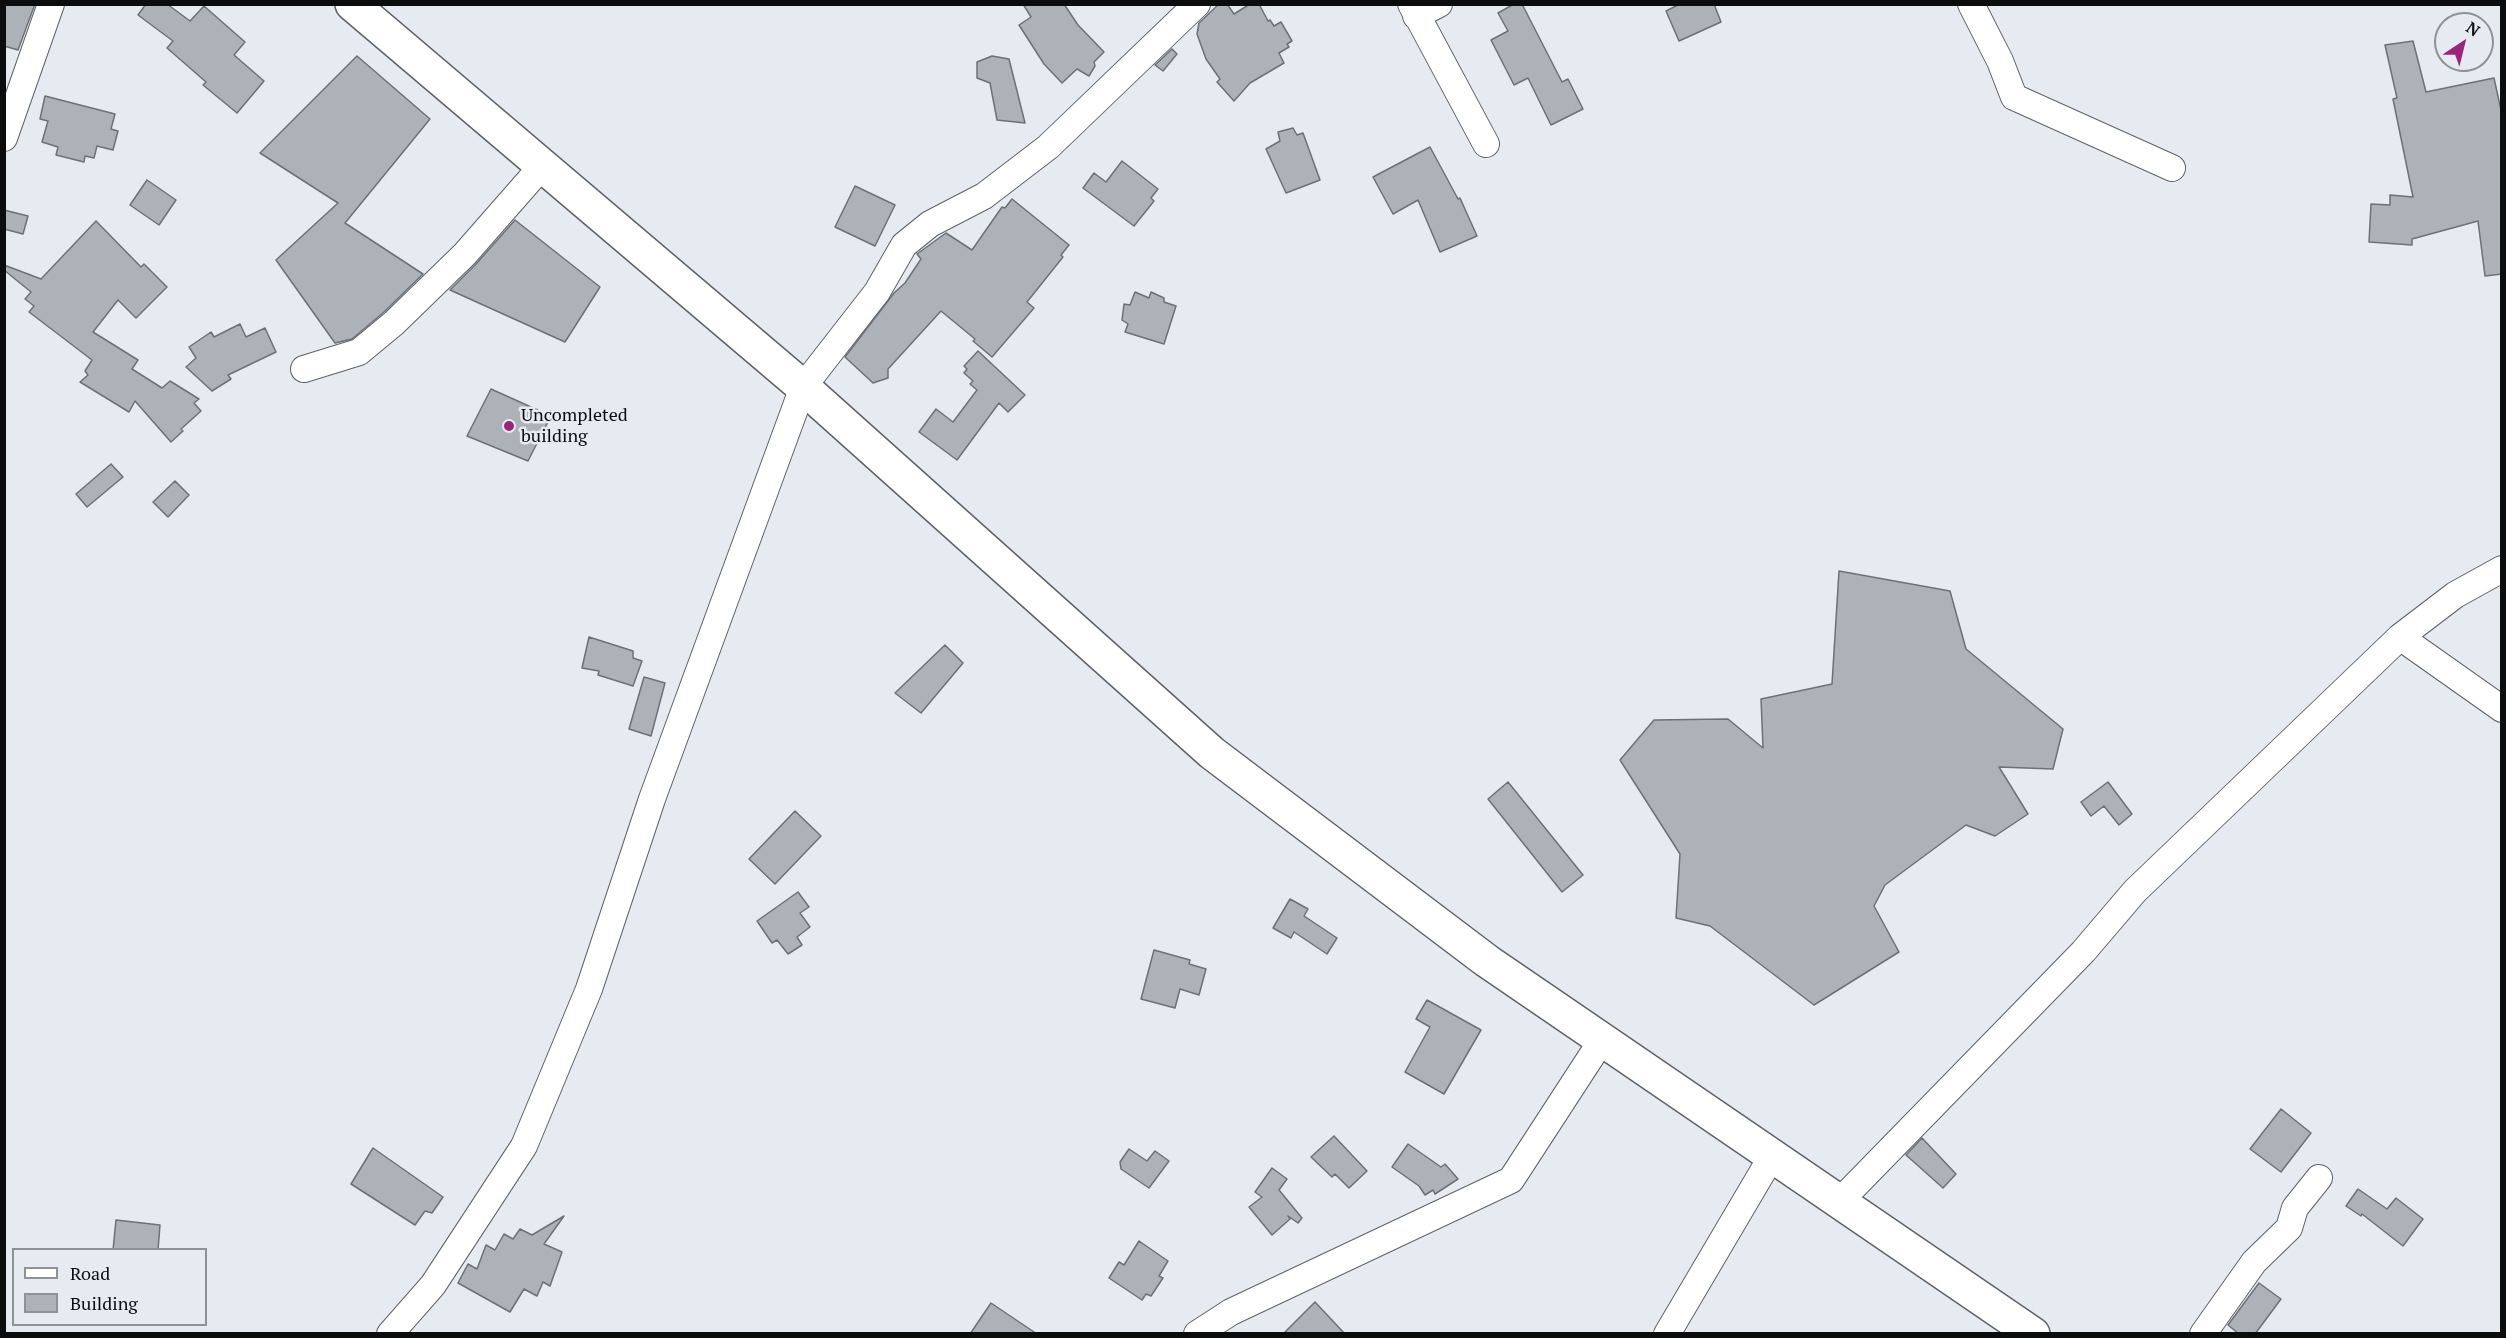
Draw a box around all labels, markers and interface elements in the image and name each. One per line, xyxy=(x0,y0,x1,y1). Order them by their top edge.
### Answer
north arrow xyxy=(2434,12,2494,72)
text: N xyxy=(2462,16,2484,41)
place label: Uncompleted building xyxy=(521,405,628,448)
marker: Uncompleted building xyxy=(502,419,516,433)
legend xyxy=(12,1248,207,1326)
text: Road xyxy=(70,1261,110,1285)
text: Building xyxy=(70,1291,138,1315)

